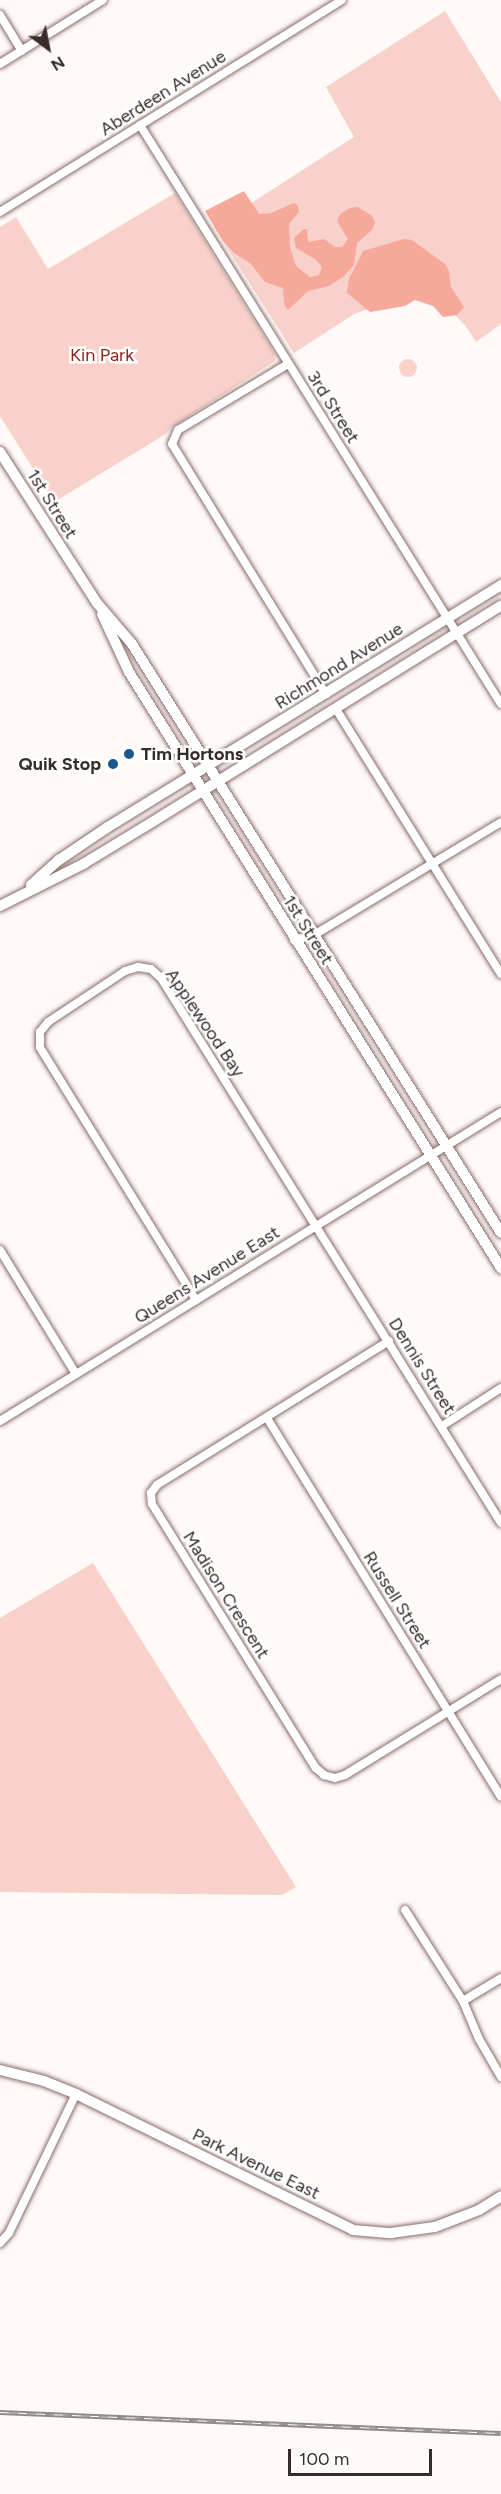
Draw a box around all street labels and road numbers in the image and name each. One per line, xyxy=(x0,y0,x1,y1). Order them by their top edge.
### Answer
street label: Aberdeen Avenue xyxy=(96,46,230,140)
street label: 3rd Street xyxy=(302,367,364,447)
street label: 1st Street xyxy=(22,465,82,543)
street label: Richmond Avenue xyxy=(271,618,407,714)
street label: 1st Street xyxy=(278,891,338,969)
street label: Applewood Bay xyxy=(161,965,249,1081)
street label: Queens Avenue East xyxy=(130,1222,284,1328)
street label: Dennis Street xyxy=(384,1314,460,1418)
street label: Madison Crescent xyxy=(178,1527,274,1663)
street label: Russell Street xyxy=(359,1547,435,1653)
street label: Park Avenue East xyxy=(189,2124,323,2204)

